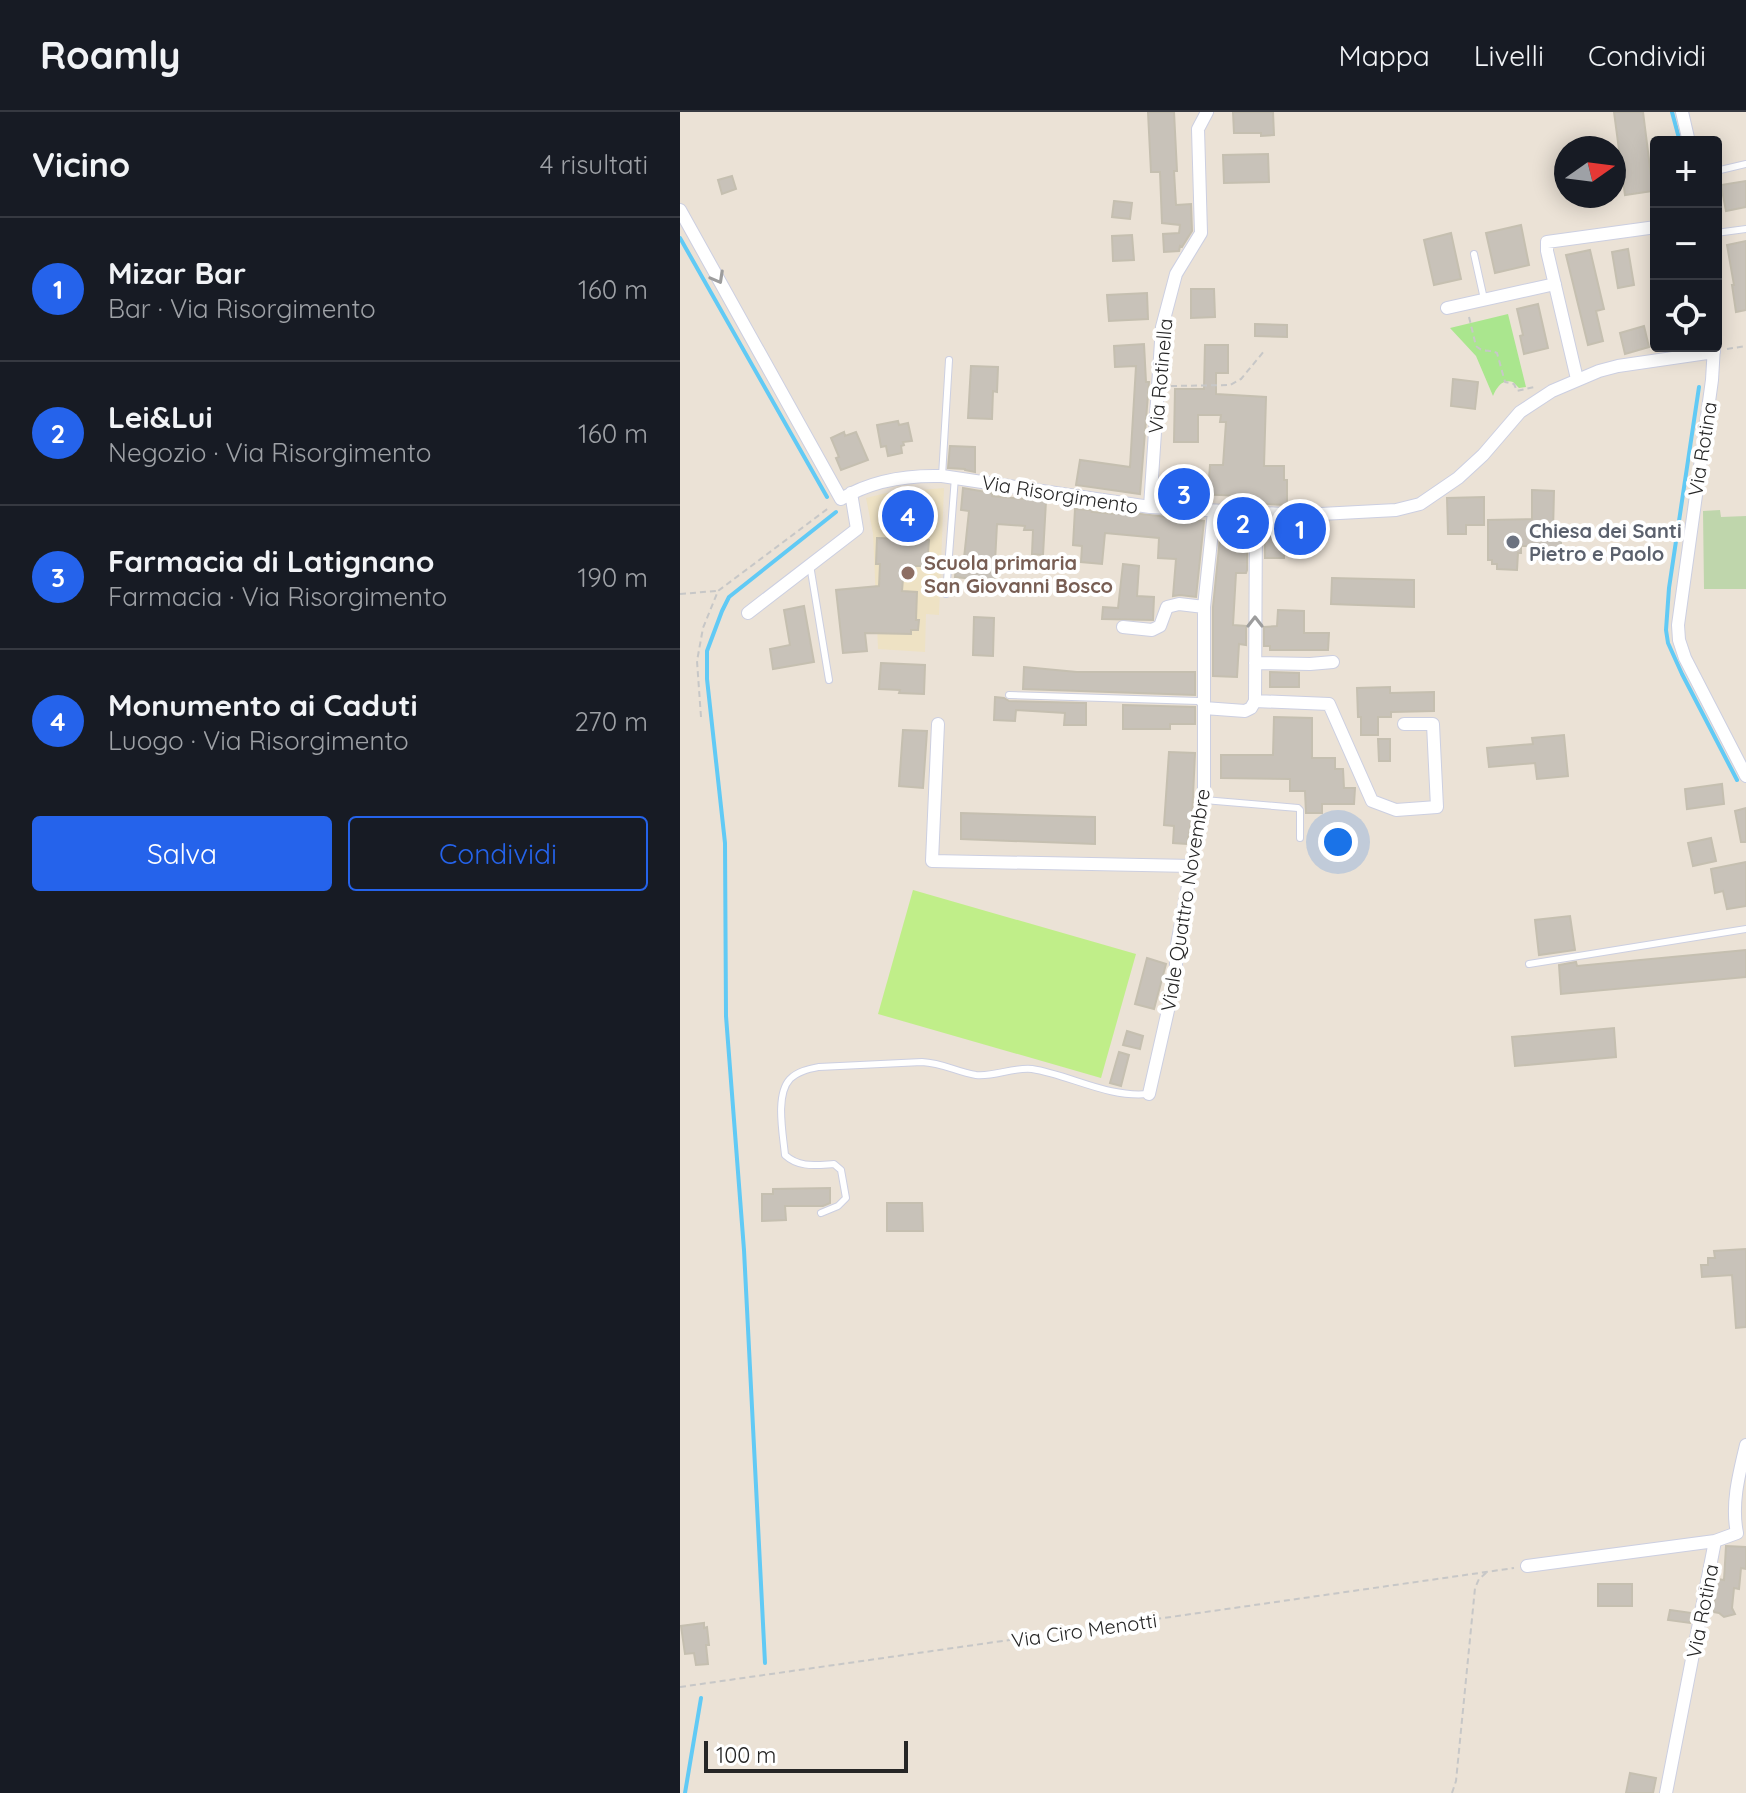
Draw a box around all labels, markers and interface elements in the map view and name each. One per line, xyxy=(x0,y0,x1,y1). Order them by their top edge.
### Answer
text: Roamly xyxy=(40,31,181,79)
text: Mappa xyxy=(1339,38,1430,73)
text: Livelli xyxy=(1474,38,1544,73)
text: Condividi xyxy=(1588,38,1706,73)
north arrow xyxy=(1554,136,1626,208)
map controls xyxy=(1650,136,1722,352)
button: + xyxy=(1650,136,1722,208)
text: Vicino xyxy=(32,143,130,186)
text: 4 risultati xyxy=(540,148,648,181)
button: − xyxy=(1650,208,1722,280)
text: Mizar Bar xyxy=(108,254,246,292)
one-way arrow xyxy=(708,269,724,284)
text: 1 xyxy=(53,273,63,306)
text: 160 m xyxy=(578,273,648,306)
button: locate xyxy=(1650,280,1722,352)
text: Bar · Via Risorgimento xyxy=(108,292,376,325)
street label: Via Rotinella xyxy=(1143,317,1177,435)
text: Lei&Lui xyxy=(108,398,212,436)
street label: Via Rotina xyxy=(1682,400,1722,498)
text: 2 xyxy=(51,417,65,450)
text: 160 m xyxy=(578,417,648,450)
text: Negozio · Via Risorgimento xyxy=(108,436,431,469)
pin: 3 xyxy=(1158,464,1210,524)
street label: Via Risorgimento xyxy=(980,469,1140,519)
pin: 4 xyxy=(882,486,934,546)
pin: 2 xyxy=(1217,493,1269,553)
pin: 1 xyxy=(1274,499,1326,559)
place label: Chiesa dei Santi Pietro e Paolo xyxy=(1529,518,1682,566)
marker: Chiesa dei Santi Pietro e Paolo xyxy=(1504,533,1522,551)
text: Farmacia di Latignano xyxy=(108,542,434,580)
place label: Scuola primaria San Giovanni Bosco xyxy=(924,550,1113,598)
text: 3 xyxy=(51,561,65,594)
text: 190 m xyxy=(578,561,648,594)
marker: Scuola primaria San Giovanni Bosco xyxy=(899,564,917,582)
text: Farmacia · Via Risorgimento xyxy=(108,580,447,613)
one-way arrow xyxy=(1246,615,1264,628)
text: Monumento ai Caduti xyxy=(108,686,418,724)
text: 4 xyxy=(50,705,66,738)
text: 270 m xyxy=(574,705,648,738)
text: Luogo · Via Risorgimento xyxy=(108,724,409,757)
street label: Viale Quattro Novembre xyxy=(1155,787,1215,1013)
button: Salva xyxy=(32,816,332,891)
button: Condividi xyxy=(348,816,648,891)
your location xyxy=(1318,822,1358,862)
street label: Via Rotina xyxy=(1681,1562,1723,1660)
street label: Via Ciro Menotti xyxy=(1010,1607,1158,1653)
scale bar xyxy=(704,1737,908,1773)
text: 100 m xyxy=(716,1741,776,1769)

